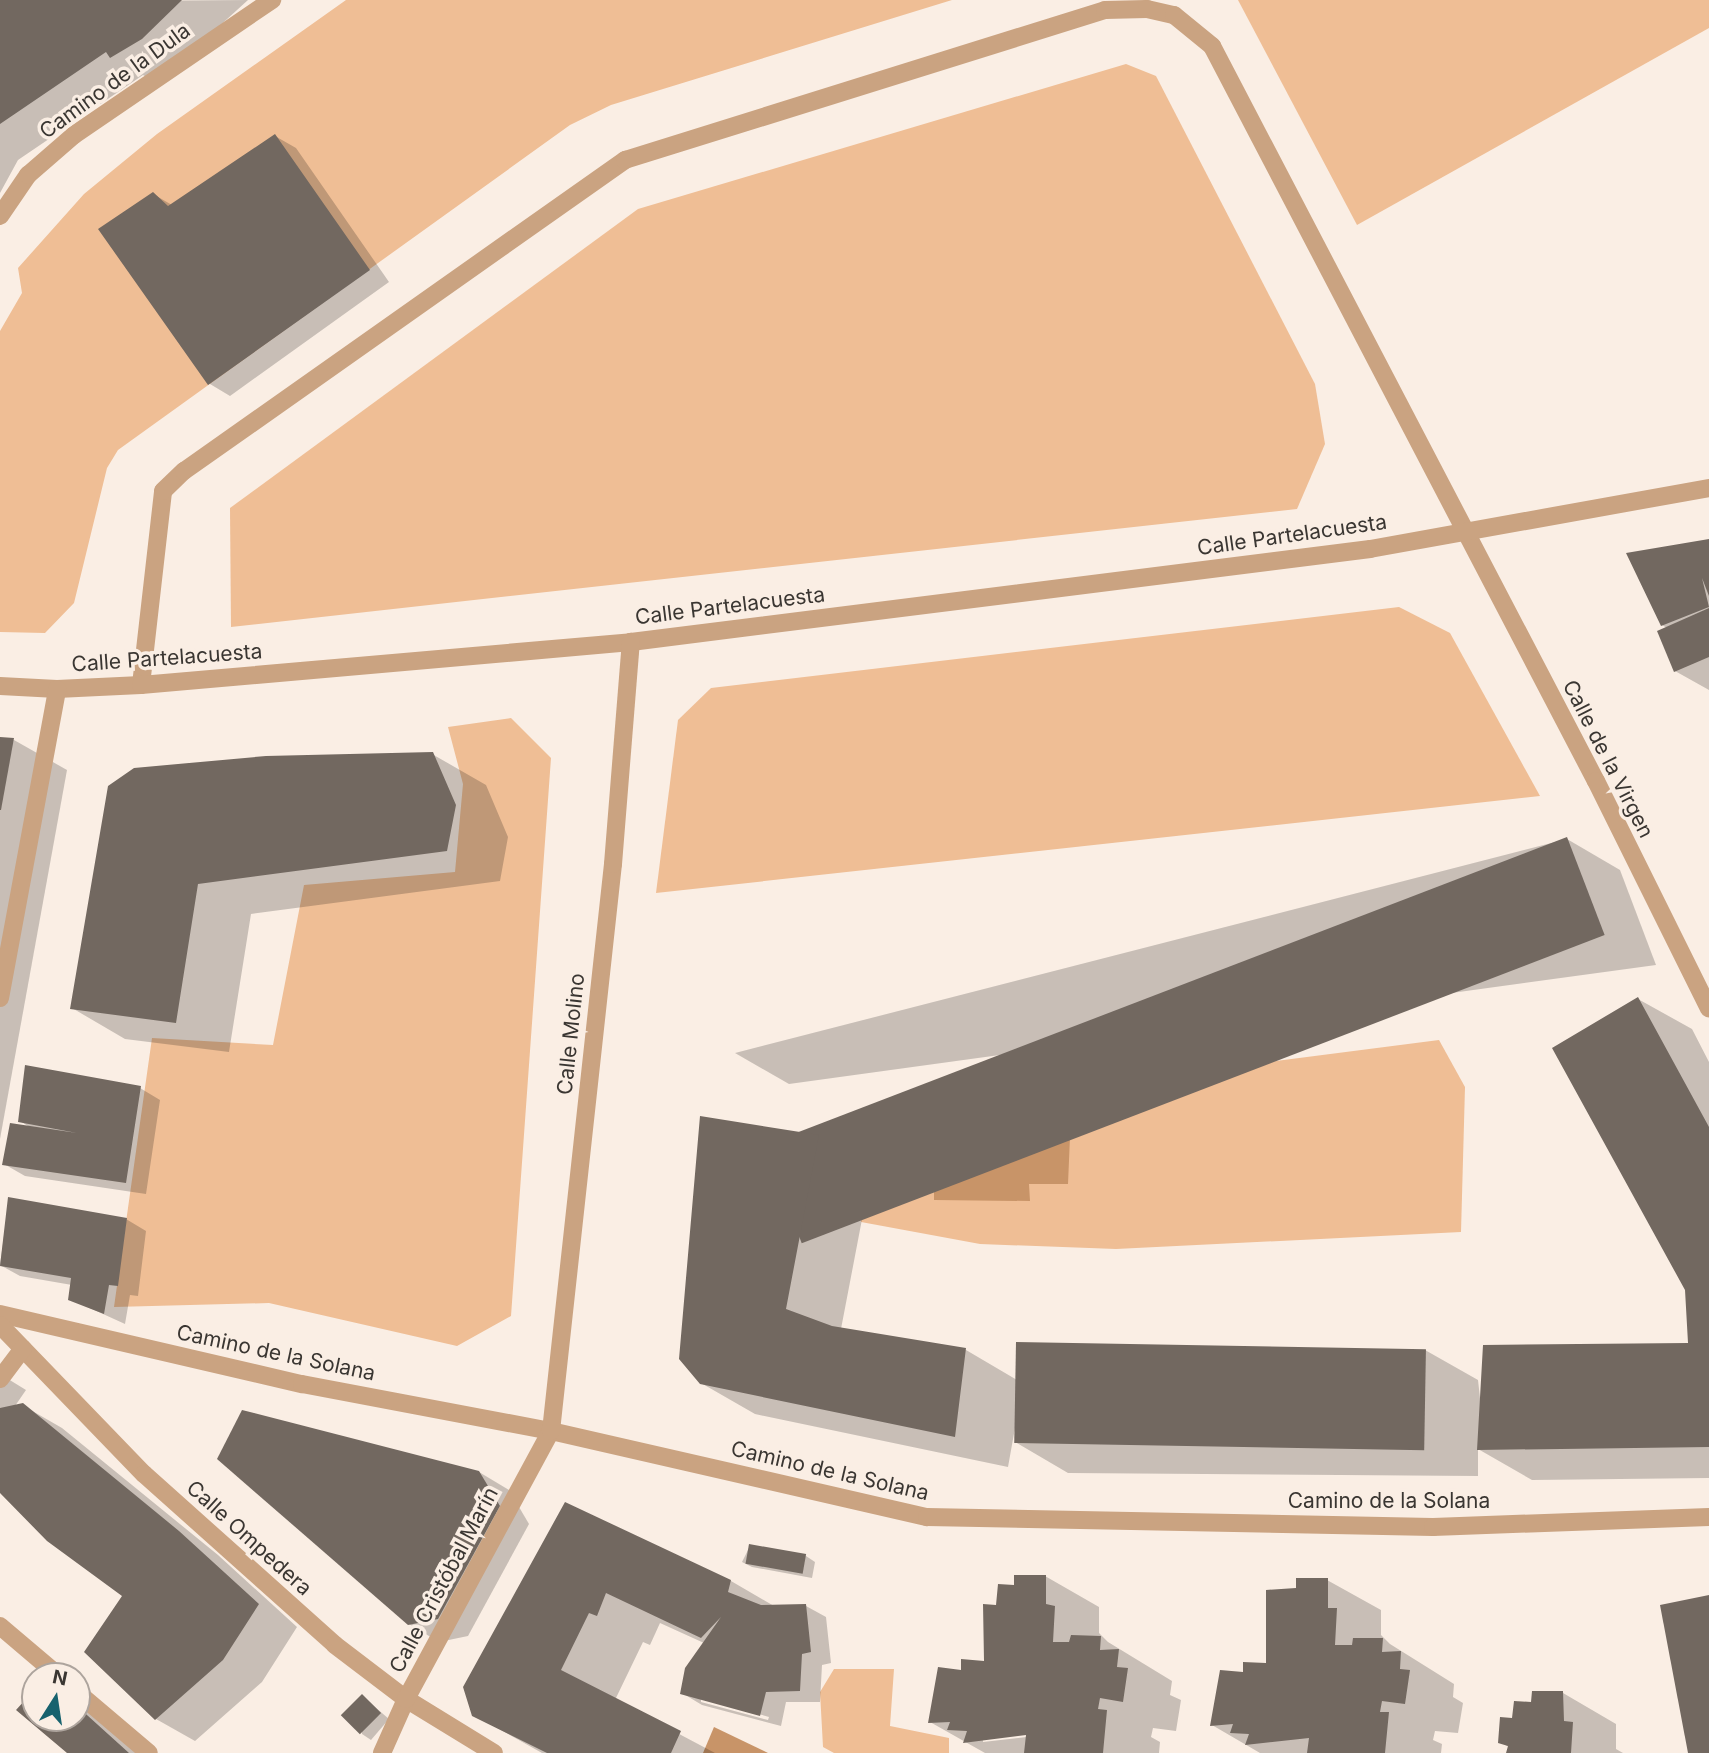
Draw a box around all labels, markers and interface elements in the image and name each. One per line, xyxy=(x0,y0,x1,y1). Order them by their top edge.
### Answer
street label: Camino de la Dula xyxy=(35,18,195,144)
street label: Calle Partelacuesta xyxy=(1196,509,1388,561)
street label: Calle Partelacuesta xyxy=(634,582,826,630)
street label: Calle Partelacuesta xyxy=(71,639,263,677)
street label: Calle de la Virgen xyxy=(1557,676,1659,842)
street label: Calle Molino xyxy=(552,972,590,1096)
street label: Camino de la Solana xyxy=(174,1320,378,1386)
street label: Camino de la Solana xyxy=(729,1436,931,1506)
street label: Calle Ompedera xyxy=(181,1475,317,1601)
street label: Calle Cristóbal Marín xyxy=(384,1483,504,1677)
street label: Camino de la Solana xyxy=(1288,1488,1490,1514)
north arrow xyxy=(21,1662,91,1732)
text: N xyxy=(51,1665,70,1691)

